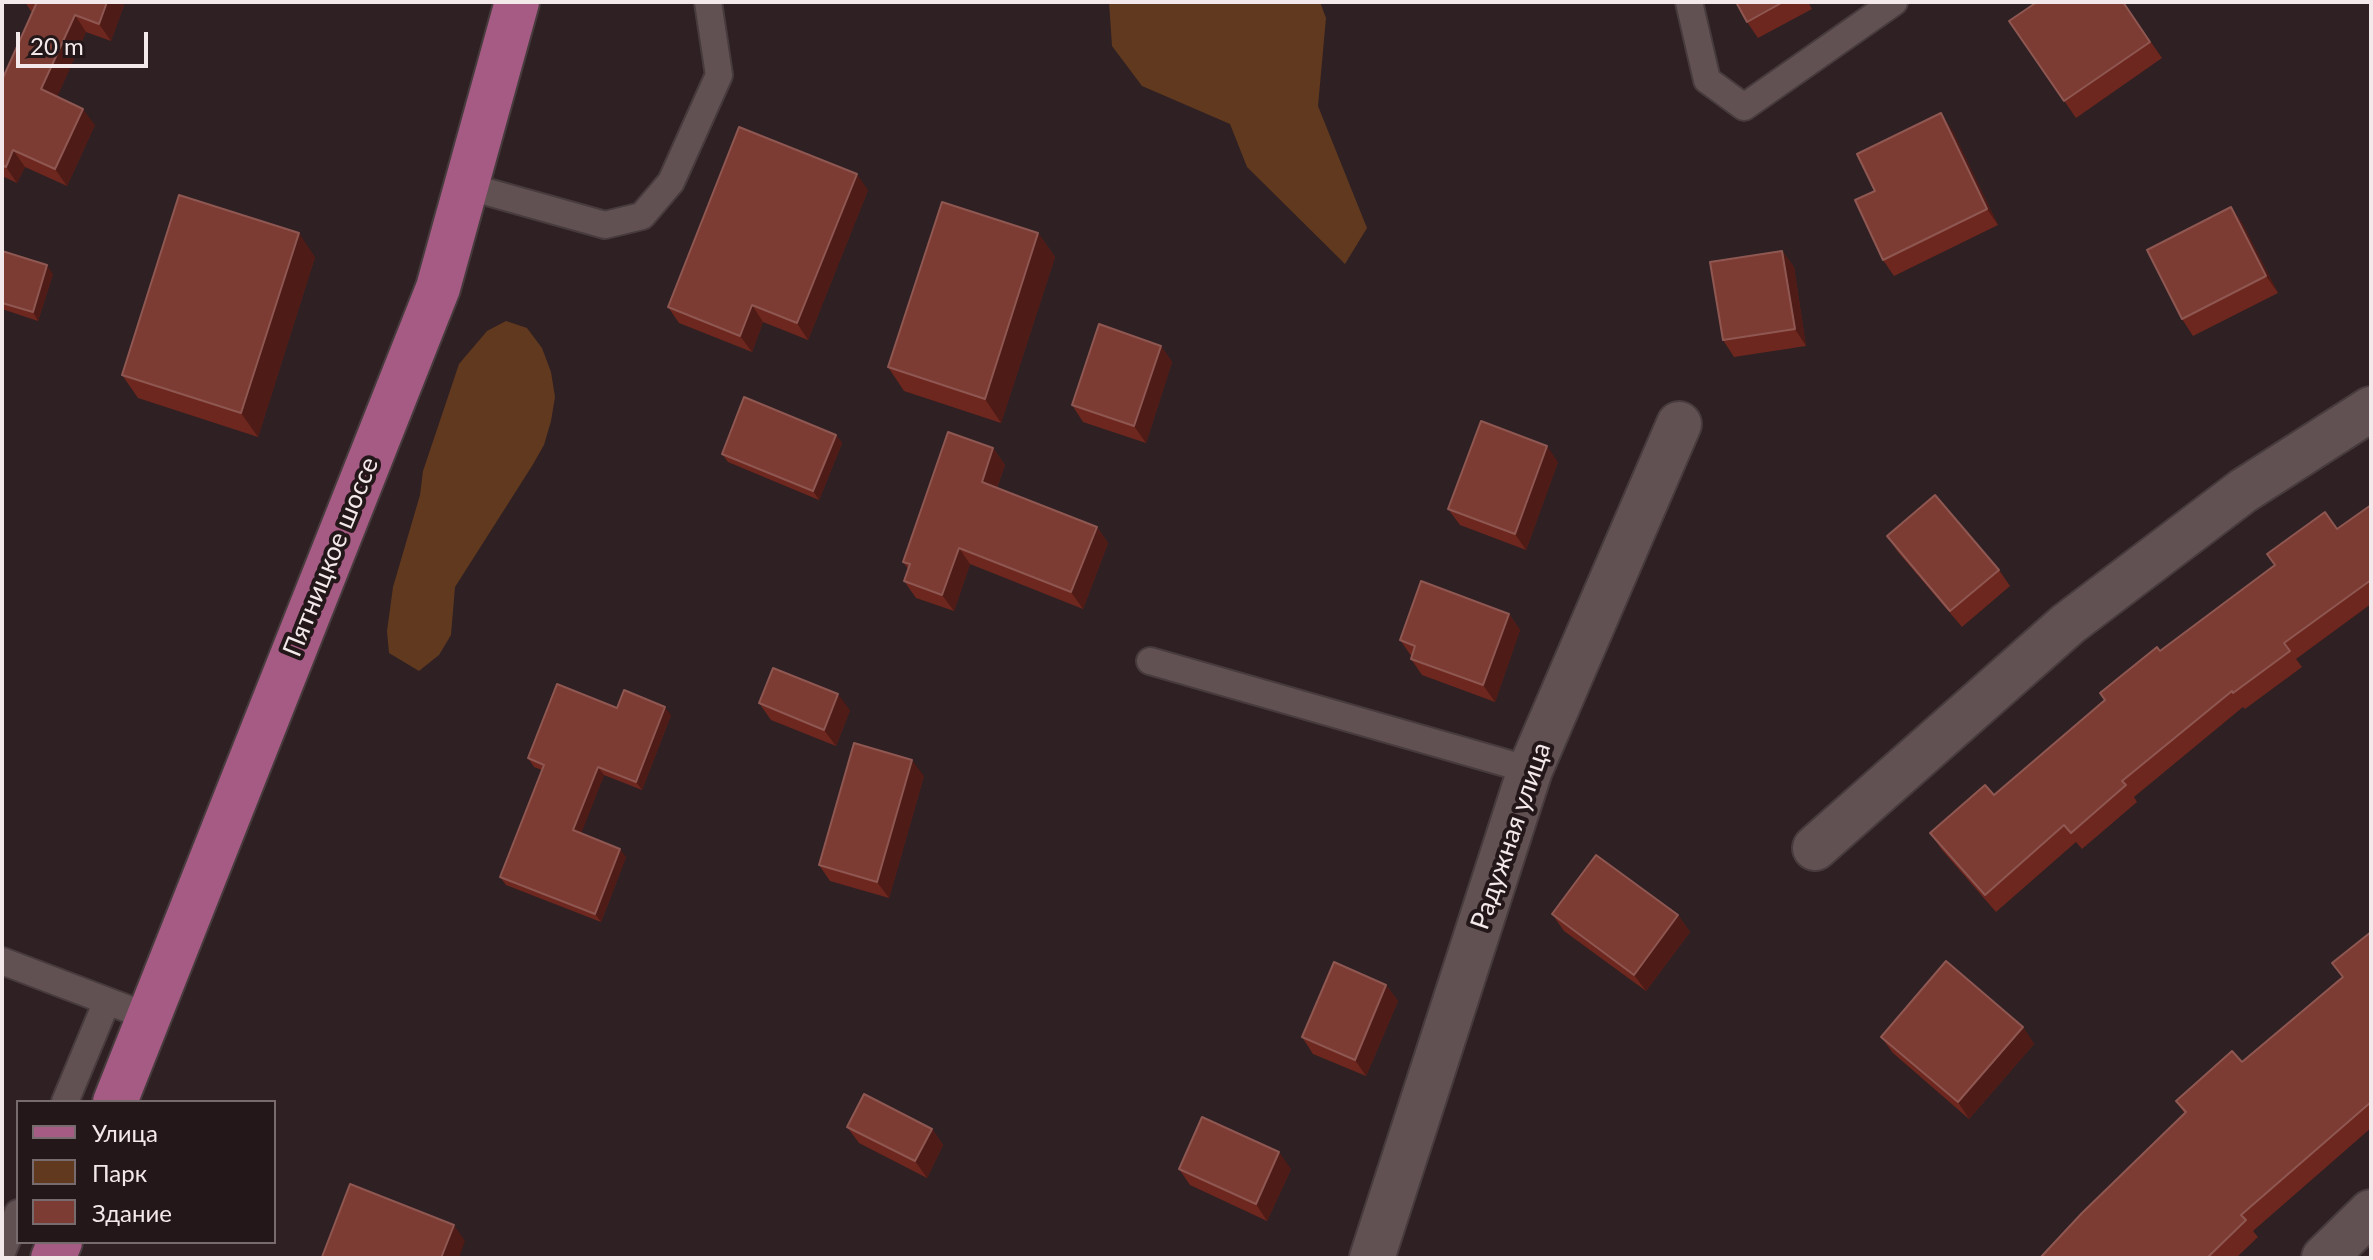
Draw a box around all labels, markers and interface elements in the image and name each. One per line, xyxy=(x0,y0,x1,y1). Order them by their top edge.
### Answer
scale bar xyxy=(20,16,152,66)
text: 20 m xyxy=(30,31,84,60)
street label: Пятницкое шоссе xyxy=(277,453,385,661)
street label: Радужная улица xyxy=(1464,738,1558,934)
legend xyxy=(16,1100,276,1244)
text: Улица xyxy=(92,1118,158,1147)
text: Парк xyxy=(92,1158,147,1187)
text: Здание xyxy=(92,1198,172,1227)

